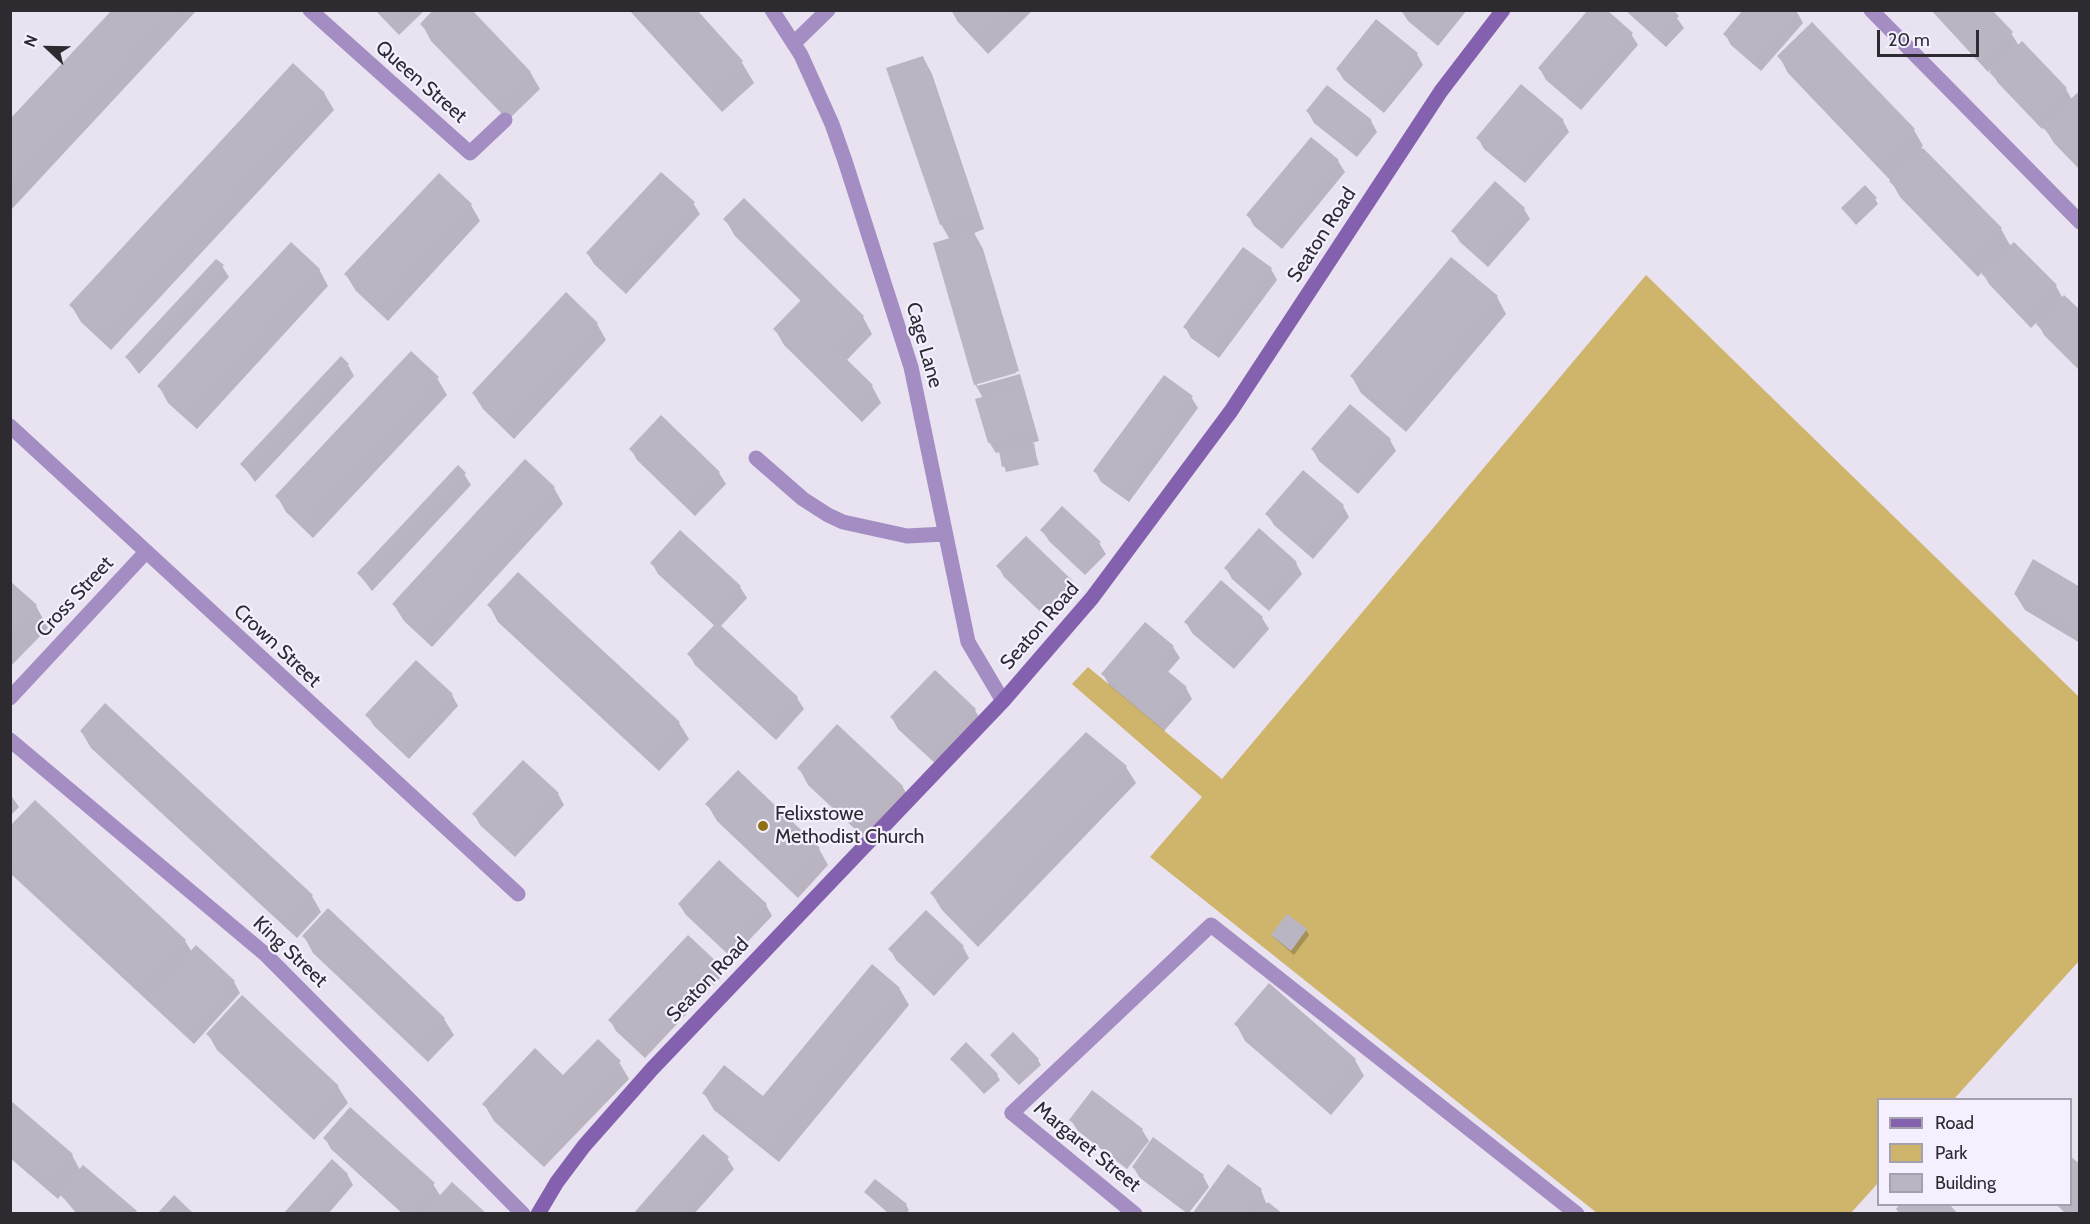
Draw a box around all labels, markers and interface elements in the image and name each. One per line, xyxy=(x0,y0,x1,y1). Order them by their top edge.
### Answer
north arrow xyxy=(18,18,78,78)
scale bar xyxy=(1880,18,1982,56)
text: 20 m xyxy=(1888,29,1930,51)
text: N xyxy=(20,32,42,50)
street label: Queen Street xyxy=(370,36,472,128)
street label: Seaton Road xyxy=(1283,183,1361,287)
street label: Cage Lane xyxy=(900,300,948,390)
street label: Cross Street xyxy=(32,552,118,642)
street label: Seaton Road xyxy=(996,577,1084,675)
street label: Crown Street xyxy=(228,599,326,693)
place label: Felixstowe Methodist Church xyxy=(775,802,924,849)
marker: Felixstowe Methodist Church xyxy=(756,819,770,833)
street label: King Street xyxy=(248,911,332,993)
street label: Seaton Road xyxy=(662,933,754,1027)
street label: Margaret Street xyxy=(1029,1097,1145,1197)
legend xyxy=(1877,1098,2072,1206)
text: Road xyxy=(1935,1112,1974,1134)
text: Park xyxy=(1935,1142,1967,1164)
text: Building xyxy=(1935,1172,1996,1194)

